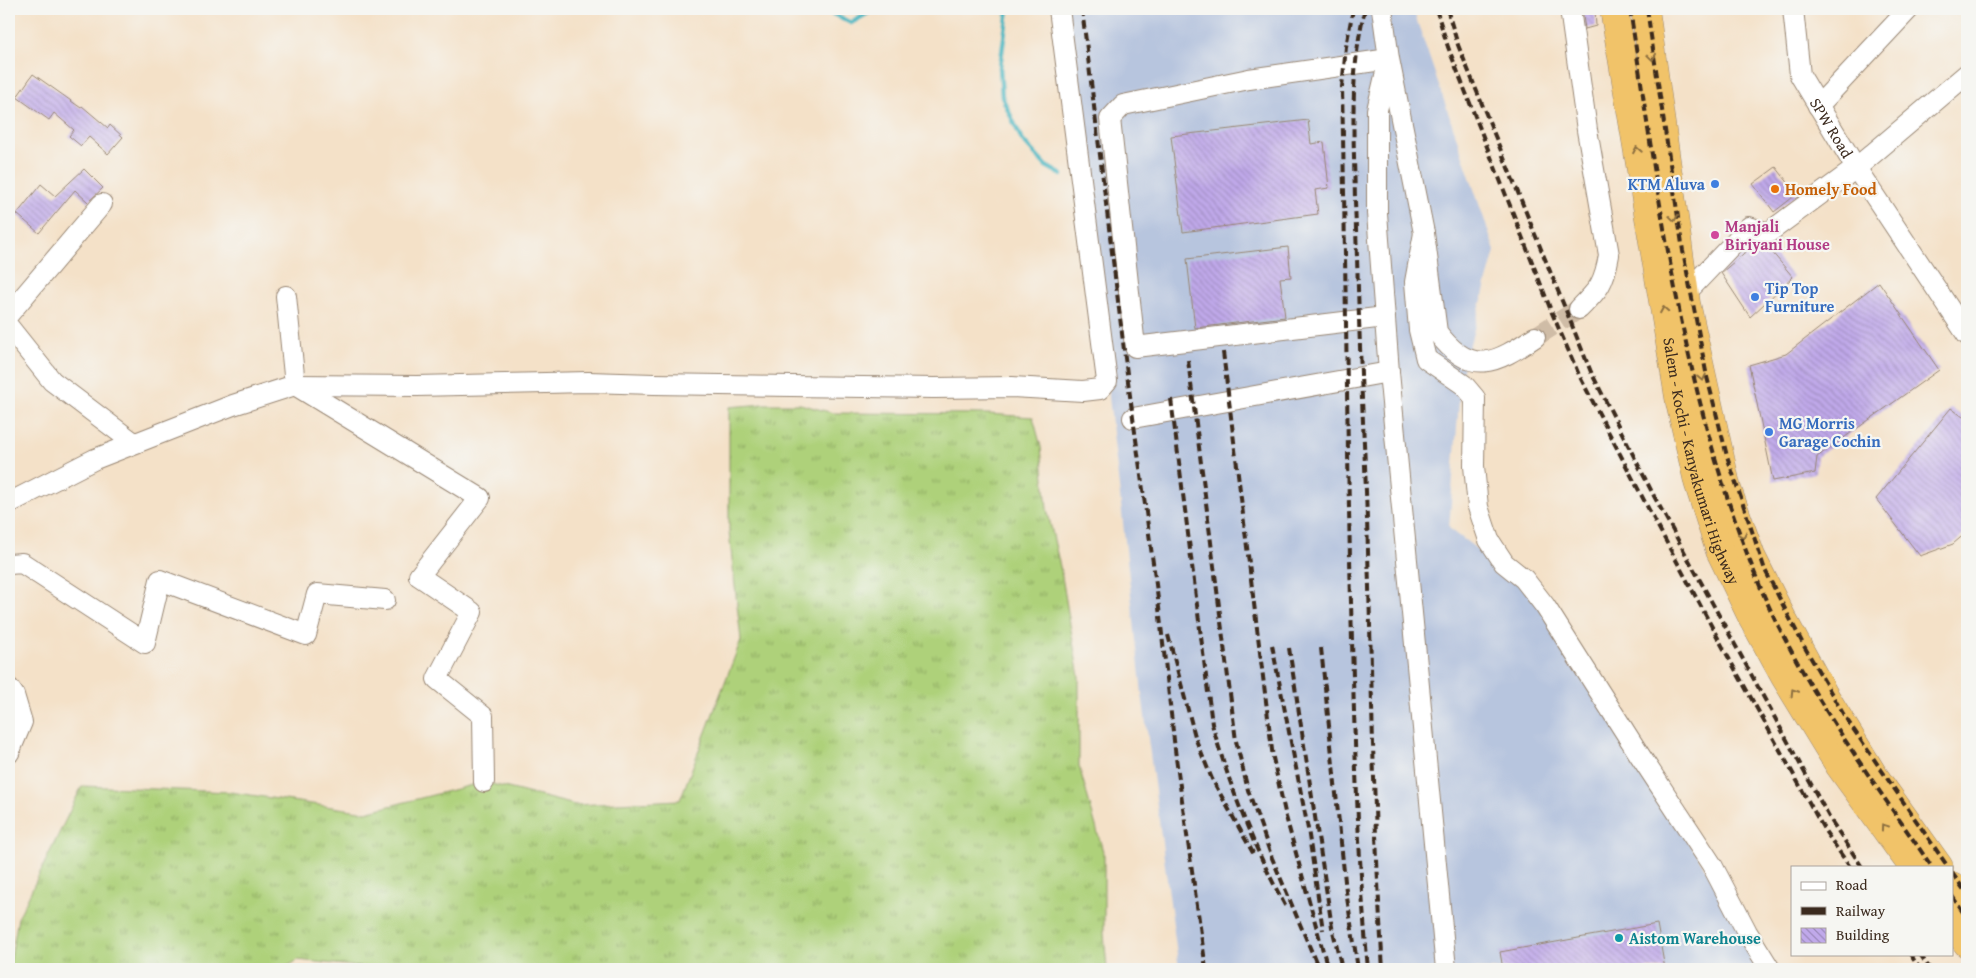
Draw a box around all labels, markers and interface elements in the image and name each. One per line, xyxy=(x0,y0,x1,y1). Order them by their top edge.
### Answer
one-way arrow xyxy=(1646,53,1657,61)
street label: SPW Road xyxy=(1804,93,1860,163)
one-way arrow xyxy=(1633,145,1643,154)
place label: KTM Aluva xyxy=(1628,172,1706,196)
place label: Homely Food xyxy=(1785,177,1878,201)
marker: KTM Aluva xyxy=(1709,178,1721,190)
marker: Homely Food xyxy=(1769,183,1781,195)
one-way arrow xyxy=(1669,214,1679,222)
place label: Manjali Biriyani House xyxy=(1725,214,1830,256)
marker: Manjali Biriyani House xyxy=(1709,229,1721,241)
place label: Tip Top Furniture xyxy=(1765,276,1835,318)
marker: Tip Top Furniture xyxy=(1749,291,1761,303)
one-way arrow xyxy=(1659,306,1670,314)
street label: Salem - Kochi - Kanyakumari Highway xyxy=(1657,336,1746,589)
one-way arrow xyxy=(1696,374,1707,382)
place label: MG Morris Garage Cochin xyxy=(1779,411,1881,453)
marker: MG Morris Garage Cochin xyxy=(1763,426,1775,438)
one-way arrow xyxy=(1737,530,1747,539)
one-way arrow xyxy=(1791,689,1801,698)
one-way arrow xyxy=(1882,824,1890,833)
legend xyxy=(1791,866,1954,956)
text: Road xyxy=(1836,874,1867,895)
text: Railway xyxy=(1836,900,1886,921)
text: Building xyxy=(1836,924,1890,945)
place label: Aistom Warehouse xyxy=(1629,926,1761,950)
marker: Aistom Warehouse xyxy=(1613,932,1625,944)

